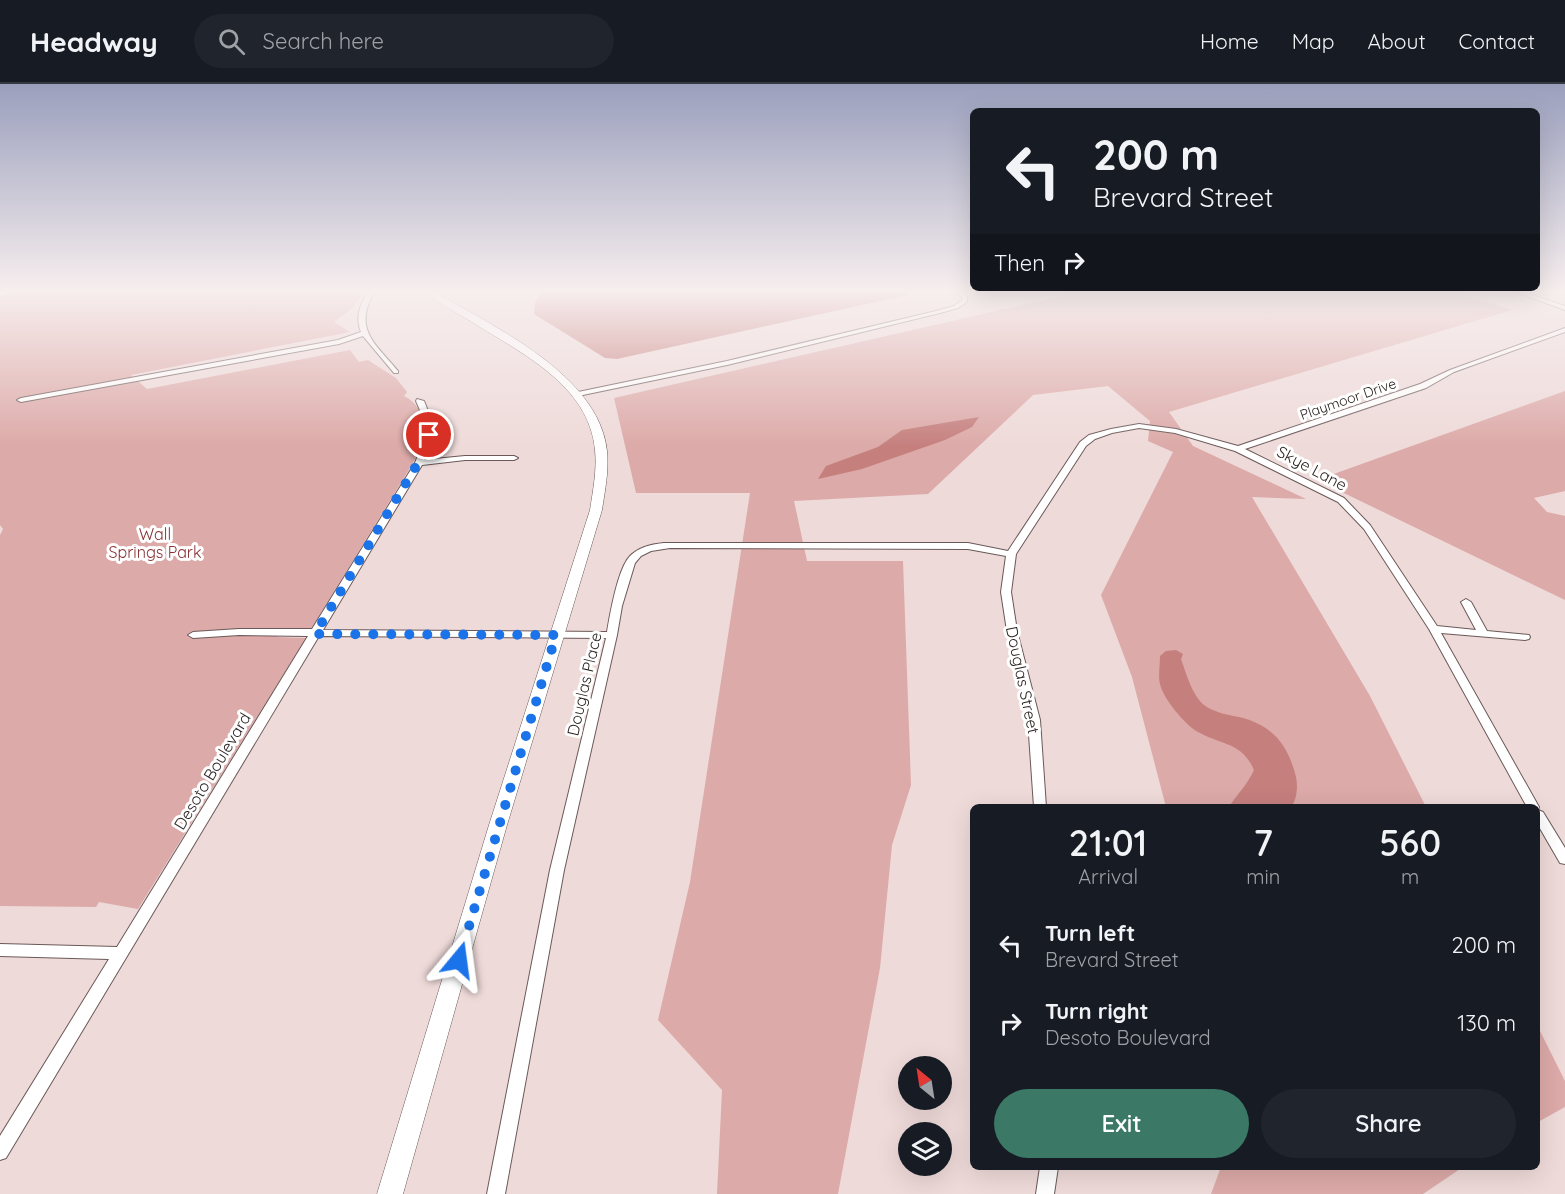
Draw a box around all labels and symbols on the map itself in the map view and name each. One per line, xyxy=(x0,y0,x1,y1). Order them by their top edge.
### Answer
street label: Playmoor Drive xyxy=(1298,374,1399,424)
pin xyxy=(403,409,454,460)
street label: Skye Lane xyxy=(1274,441,1350,495)
park label: Wall Springs Park xyxy=(108,524,202,562)
street label: Douglas Street xyxy=(1002,625,1044,735)
street label: Douglas Place xyxy=(562,630,606,738)
street label: Desoto Boulevard xyxy=(169,709,255,833)
position arrow xyxy=(427,928,491,992)
north arrow xyxy=(898,1056,952,1110)

